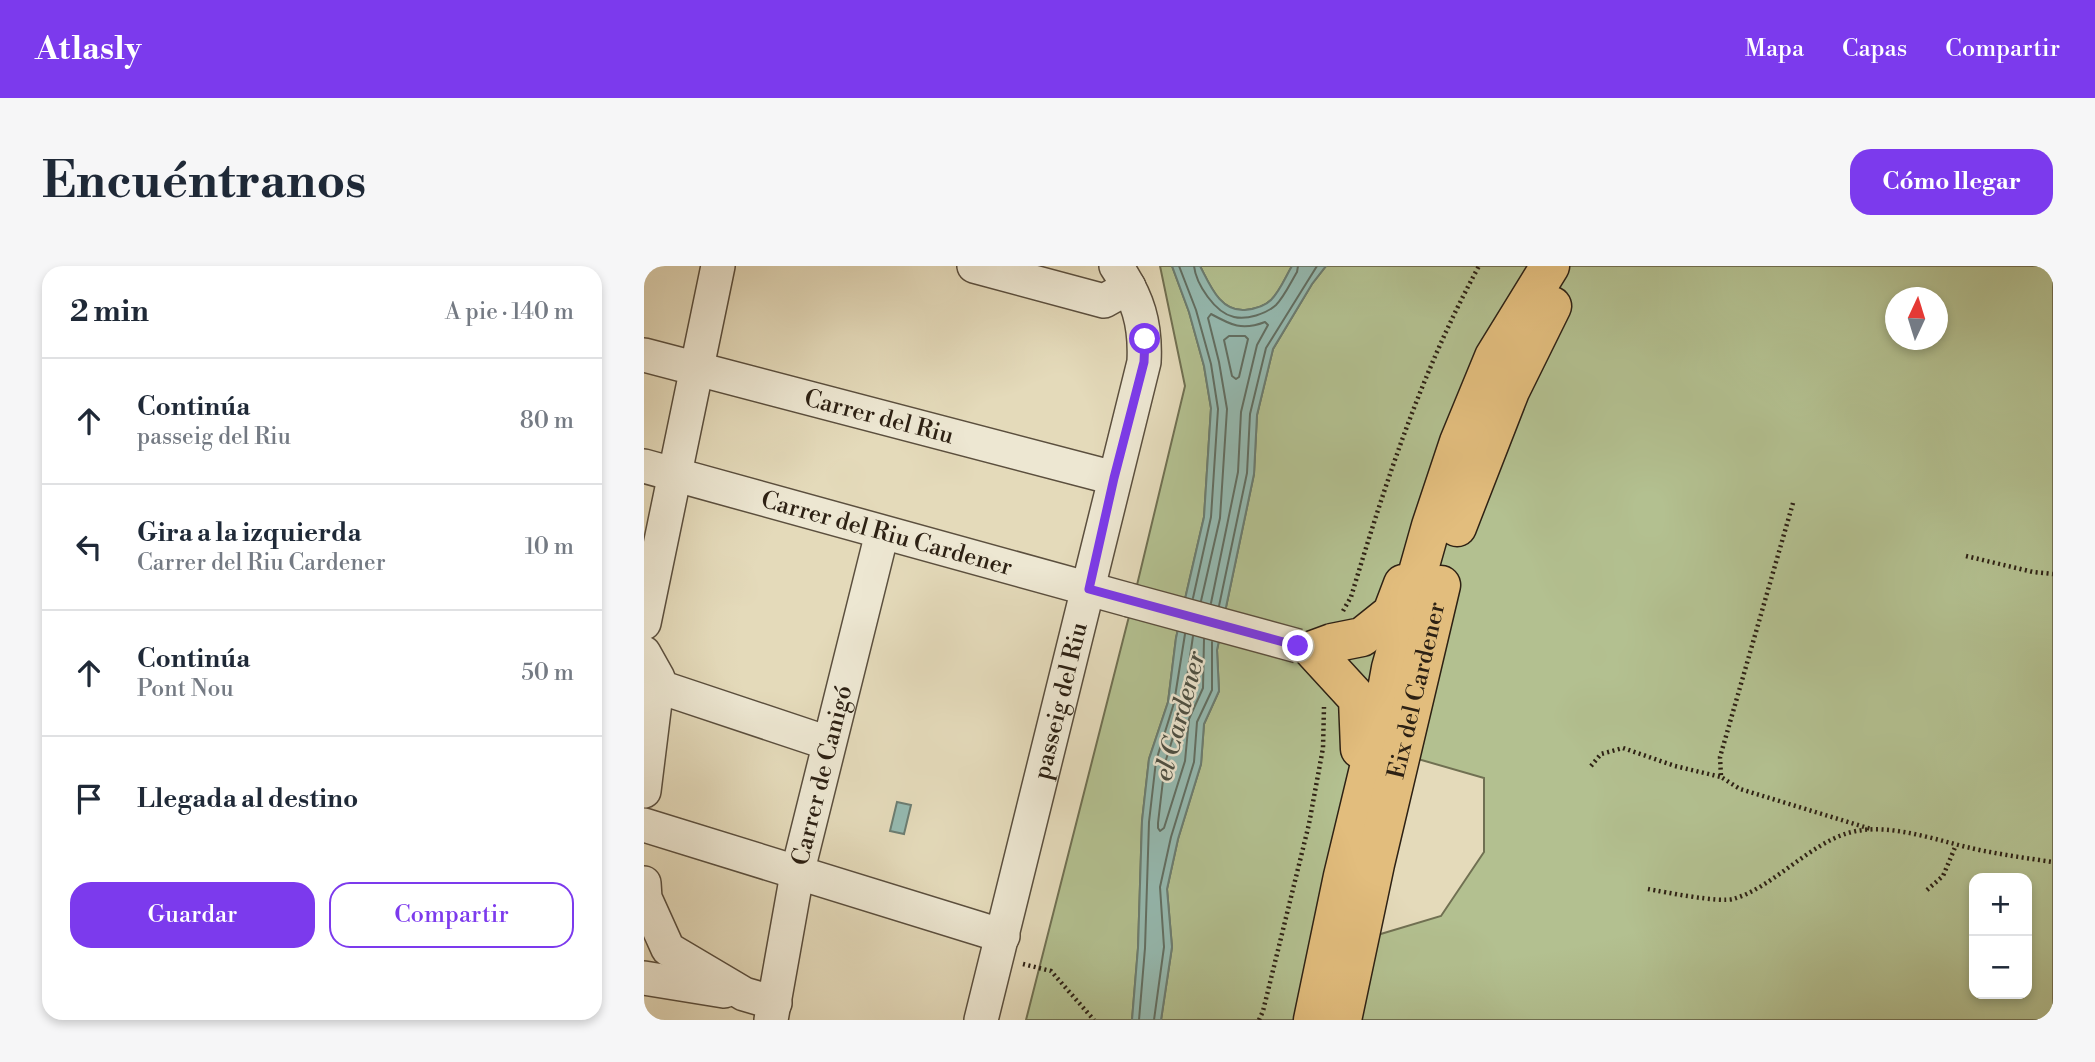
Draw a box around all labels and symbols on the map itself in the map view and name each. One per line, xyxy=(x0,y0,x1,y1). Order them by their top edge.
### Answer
north arrow xyxy=(1885,287,1948,350)
route start xyxy=(1129,323,1160,354)
street label: Carrer del Riu xyxy=(801,384,957,451)
street label: Carrer del Riu Cardener xyxy=(758,485,1016,583)
street label: Eix del Cardener xyxy=(1382,599,1452,782)
street label: passeig del Riu xyxy=(1027,619,1095,782)
route end xyxy=(1282,630,1313,661)
water label: el Cardener xyxy=(1147,647,1213,785)
street label: Carrer de Canigó xyxy=(786,682,859,869)

